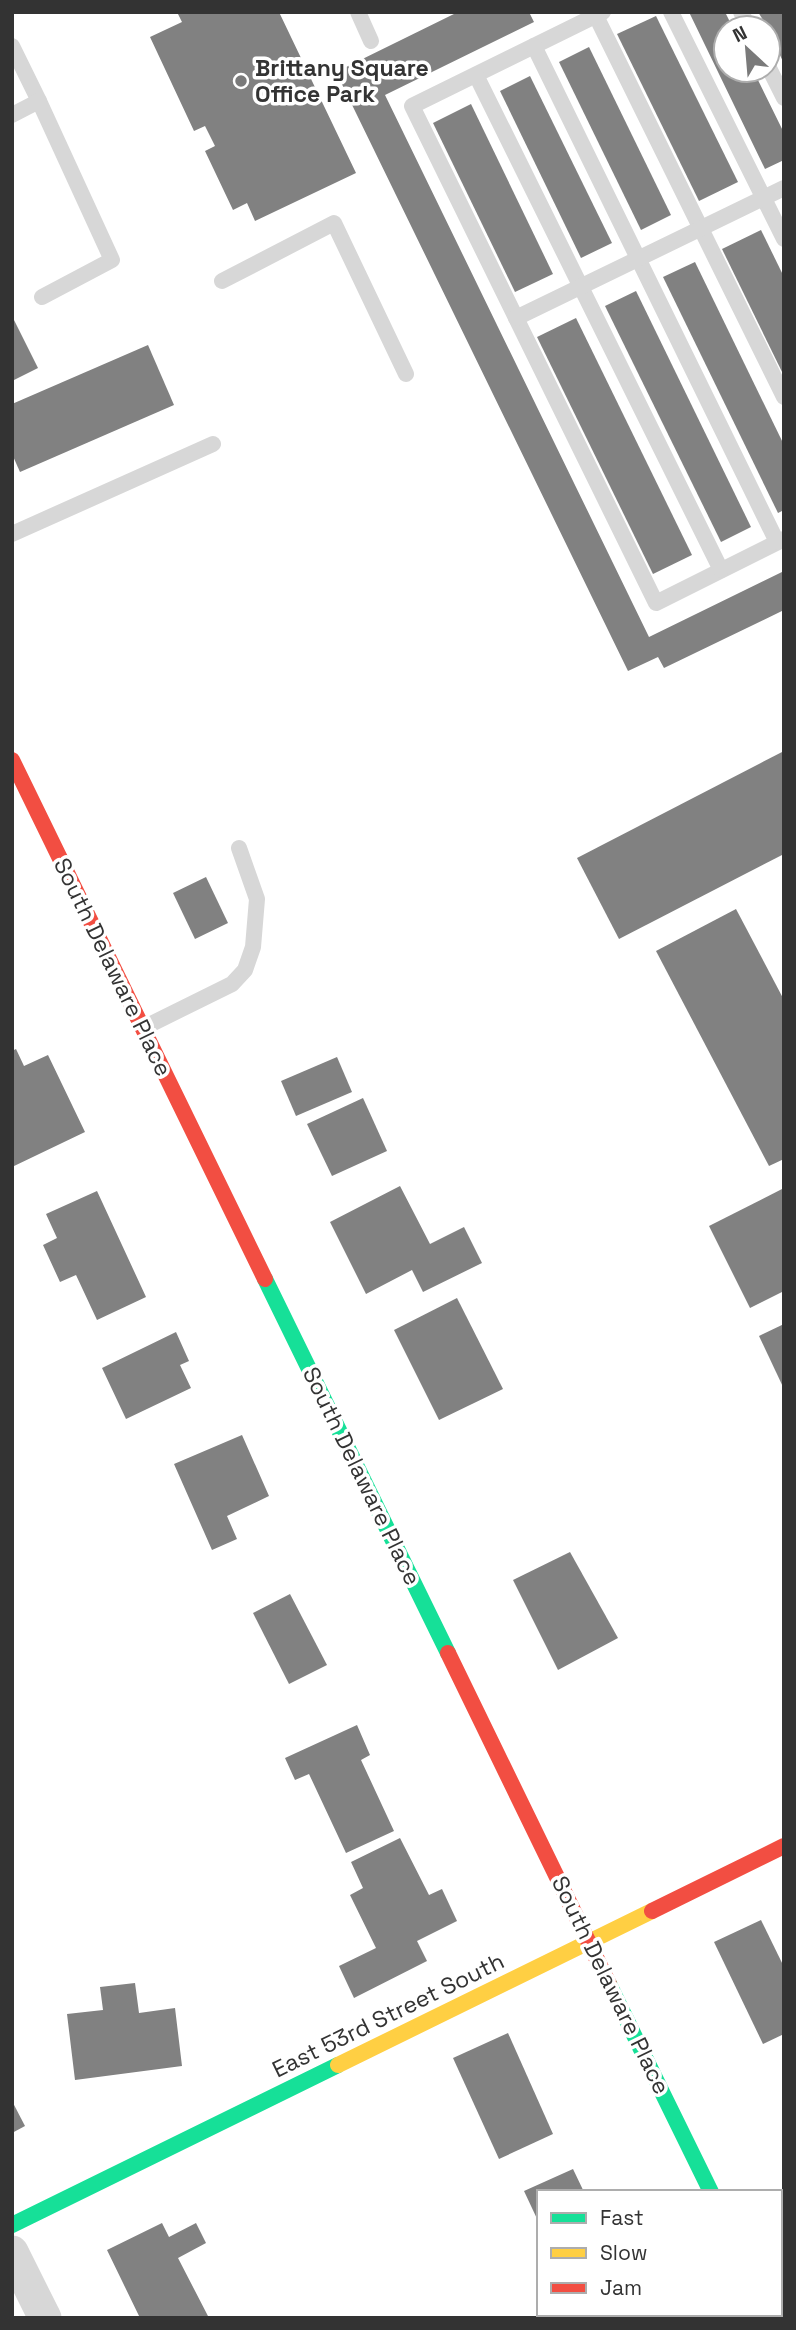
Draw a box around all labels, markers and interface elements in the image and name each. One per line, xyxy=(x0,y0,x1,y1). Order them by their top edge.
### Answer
north arrow xyxy=(712,14,782,84)
text: N xyxy=(729,20,751,48)
place label: Brittany Square Office Park xyxy=(255,53,429,109)
marker: Brittany Square Office Park xyxy=(233,73,249,89)
street label: South Delaware Place xyxy=(47,853,179,1081)
street label: South Delaware Place xyxy=(296,1362,428,1590)
street label: South Delaware Place xyxy=(545,1871,677,2099)
street label: East 53rd Street South xyxy=(267,1946,509,2084)
legend xyxy=(537,2190,782,2316)
text: Fast xyxy=(600,2204,644,2231)
text: Slow xyxy=(600,2239,648,2266)
text: Jam xyxy=(600,2274,642,2301)

